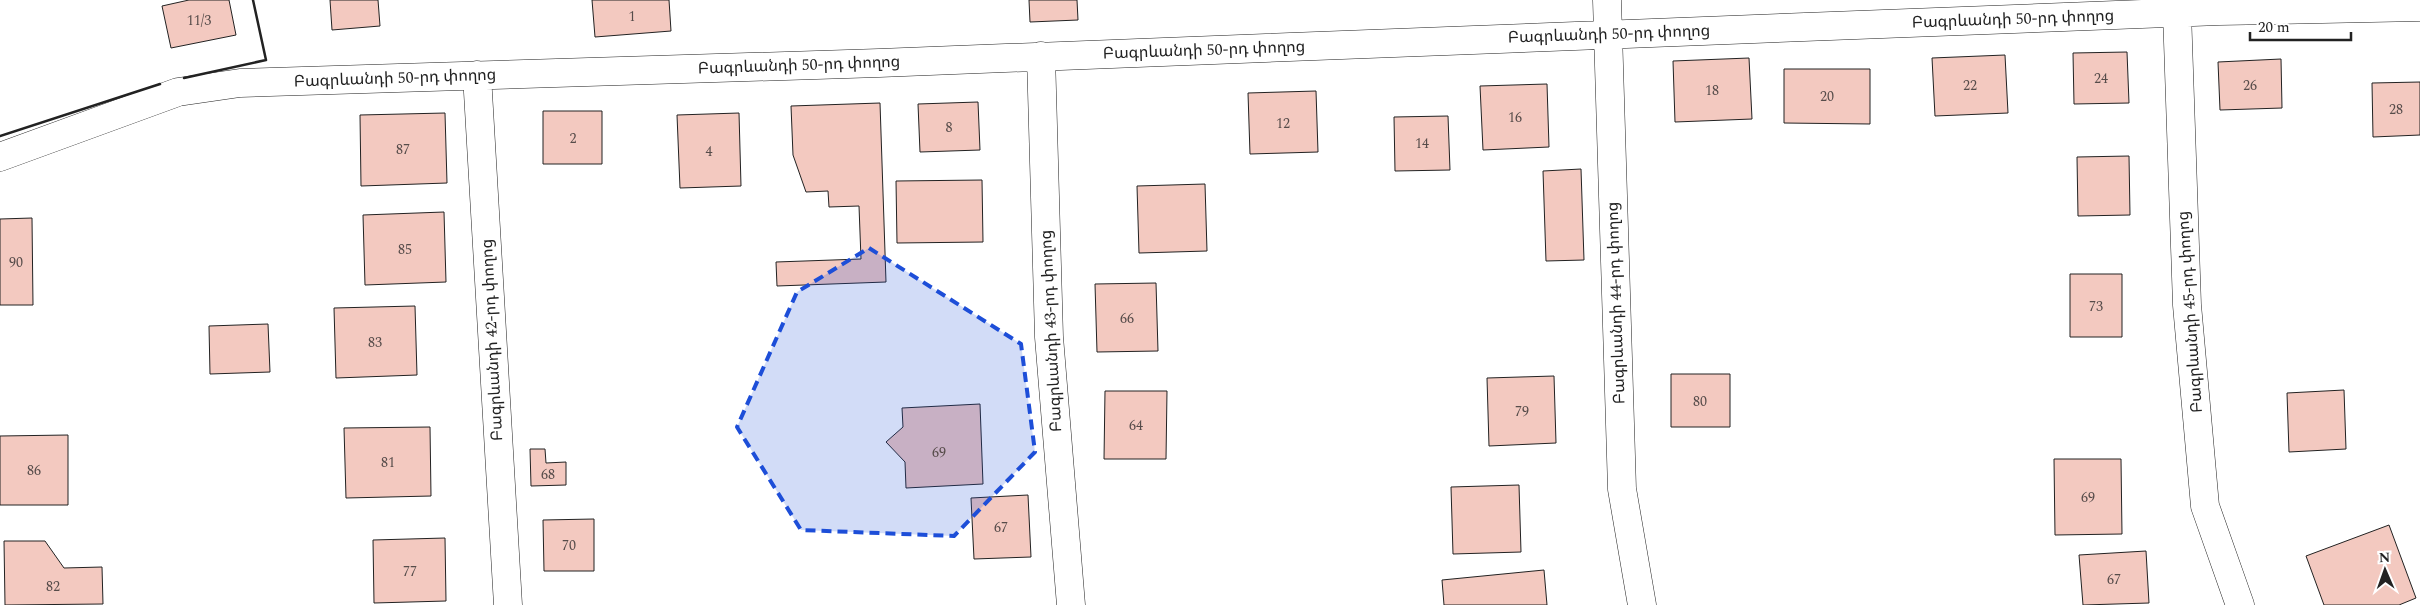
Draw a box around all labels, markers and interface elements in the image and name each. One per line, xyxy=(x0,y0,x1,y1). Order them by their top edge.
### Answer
street label: Բագրևանդի 50-րդ փողոց xyxy=(1911,3,2115,35)
house number: 1 xyxy=(629,6,636,27)
house number: 11/3 xyxy=(187,10,211,31)
scale bar xyxy=(2250,10,2351,42)
text: 20 m xyxy=(2258,16,2290,39)
street label: Բագրևանդի 50-րդ փողոց xyxy=(1507,18,1711,50)
street label: Բագրևանդի 50-րդ փողոց xyxy=(1102,34,1306,66)
street label: Բագրևանդի 50-րդ փողոց xyxy=(697,49,901,81)
street label: Բագրևանդի 50-րդ փողոց xyxy=(293,62,497,94)
house number: 24 xyxy=(2094,68,2108,89)
house number: 22 xyxy=(1963,75,1977,96)
house number: 26 xyxy=(2243,75,2257,96)
house number: 18 xyxy=(1705,80,1719,101)
house number: 20 xyxy=(1820,86,1834,107)
house number: 28 xyxy=(2389,99,2403,120)
house number: 16 xyxy=(1508,107,1522,128)
house number: 12 xyxy=(1276,113,1290,134)
house number: 8 xyxy=(946,117,953,138)
house number: 2 xyxy=(570,128,577,149)
house number: 14 xyxy=(1415,133,1429,154)
house number: 87 xyxy=(396,139,410,160)
house number: 4 xyxy=(706,141,713,162)
street label: Բագրևանդի 44-րդ փողոց xyxy=(1600,201,1632,405)
street label: Բագրևանդի 45-րդ փողոց xyxy=(2171,210,2209,414)
street label: Բագրևանդի 43-րդ փողոց xyxy=(1034,229,1068,433)
street label: Բագրևանդի 42-րդ փողոց xyxy=(475,238,509,442)
house number: 85 xyxy=(398,239,412,260)
house number: 90 xyxy=(9,252,23,273)
house number: 73 xyxy=(2089,296,2103,317)
house number: 66 xyxy=(1120,308,1134,329)
house number: 83 xyxy=(368,332,382,353)
house number: 80 xyxy=(1693,391,1707,412)
house number: 79 xyxy=(1515,401,1529,422)
house number: 64 xyxy=(1129,415,1143,436)
house number: 69 xyxy=(932,442,946,463)
house number: 81 xyxy=(381,452,395,473)
house number: 86 xyxy=(27,460,41,481)
house number: 68 xyxy=(541,464,555,485)
house number: 69 xyxy=(2081,487,2095,508)
house number: 67 xyxy=(994,517,1008,538)
house number: 70 xyxy=(562,535,576,556)
north arrow xyxy=(2360,545,2410,595)
text: N xyxy=(2378,547,2391,568)
house number: 77 xyxy=(403,561,417,582)
house number: 67 xyxy=(2107,569,2121,590)
house number: 82 xyxy=(46,576,60,597)

